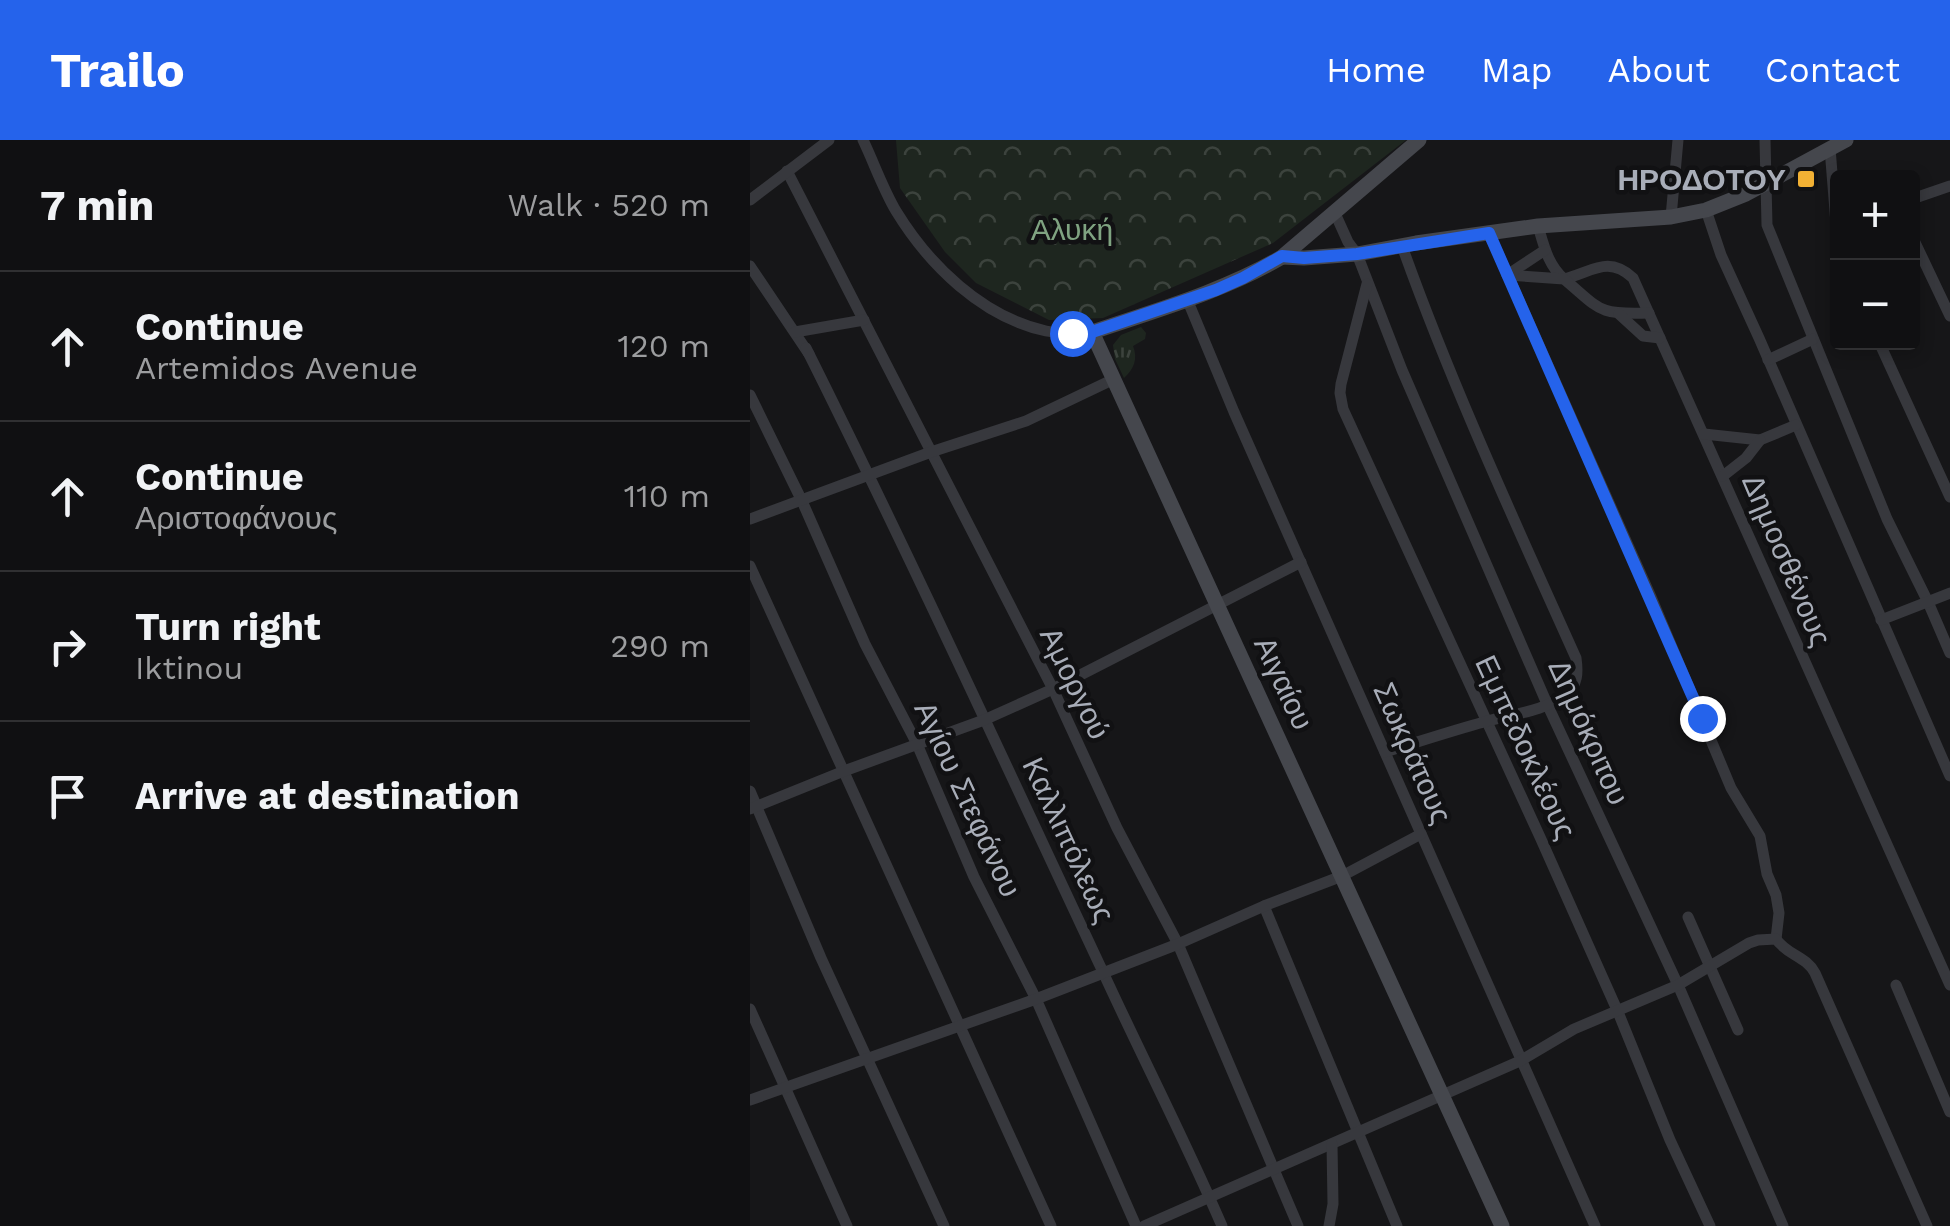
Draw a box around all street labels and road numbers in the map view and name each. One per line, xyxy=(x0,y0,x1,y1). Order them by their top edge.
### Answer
street label: Δημοσθένους xyxy=(1735,469,1839,651)
street label: Αμοργού xyxy=(1033,621,1117,745)
street label: Αιγαίου xyxy=(1247,631,1321,735)
street label: Εμπεδοκλέους xyxy=(1468,650,1584,844)
street label: Δημόκριτου xyxy=(1541,654,1637,810)
street label: Σωκράτους xyxy=(1366,677,1460,829)
street label: Αγίου Στεφάνου xyxy=(907,696,1029,902)
street label: Καλλιπόλεως xyxy=(1016,752,1122,928)

